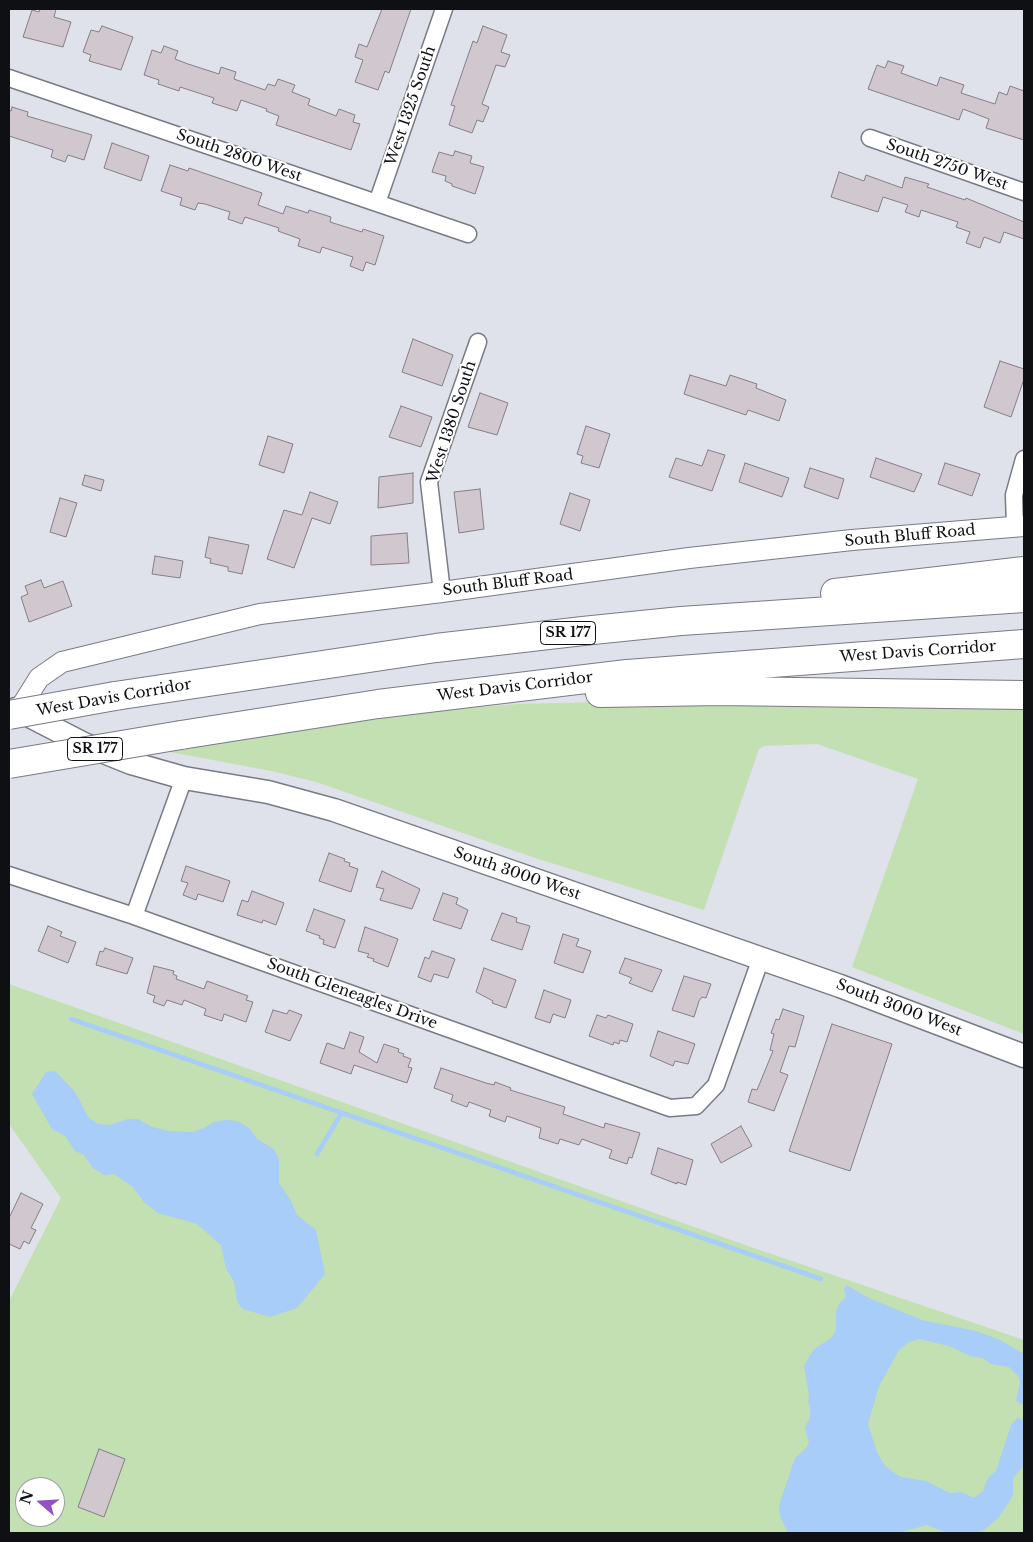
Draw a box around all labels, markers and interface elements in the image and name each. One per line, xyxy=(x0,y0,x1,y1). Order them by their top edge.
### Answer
street label: West 1325 South xyxy=(382,44,440,168)
street label: South 2800 West xyxy=(174,126,304,186)
street label: South 2750 West xyxy=(884,136,1010,194)
street label: West 1380 South xyxy=(424,359,480,485)
street label: South Bluff Road xyxy=(844,521,976,551)
street label: South Bluff Road xyxy=(442,566,574,600)
road number: SR 177 xyxy=(540,622,596,644)
street label: West Davis Corridor xyxy=(839,638,997,666)
street label: West Davis Corridor xyxy=(436,669,594,705)
street label: West Davis Corridor xyxy=(35,676,193,720)
road number: SR 177 xyxy=(68,738,122,761)
street label: South 3000 West xyxy=(451,844,583,904)
street label: South Gleneagles Drive xyxy=(264,955,440,1033)
street label: South 3000 West xyxy=(834,976,964,1040)
north arrow xyxy=(15,1477,65,1527)
text: N xyxy=(16,1488,37,1507)

